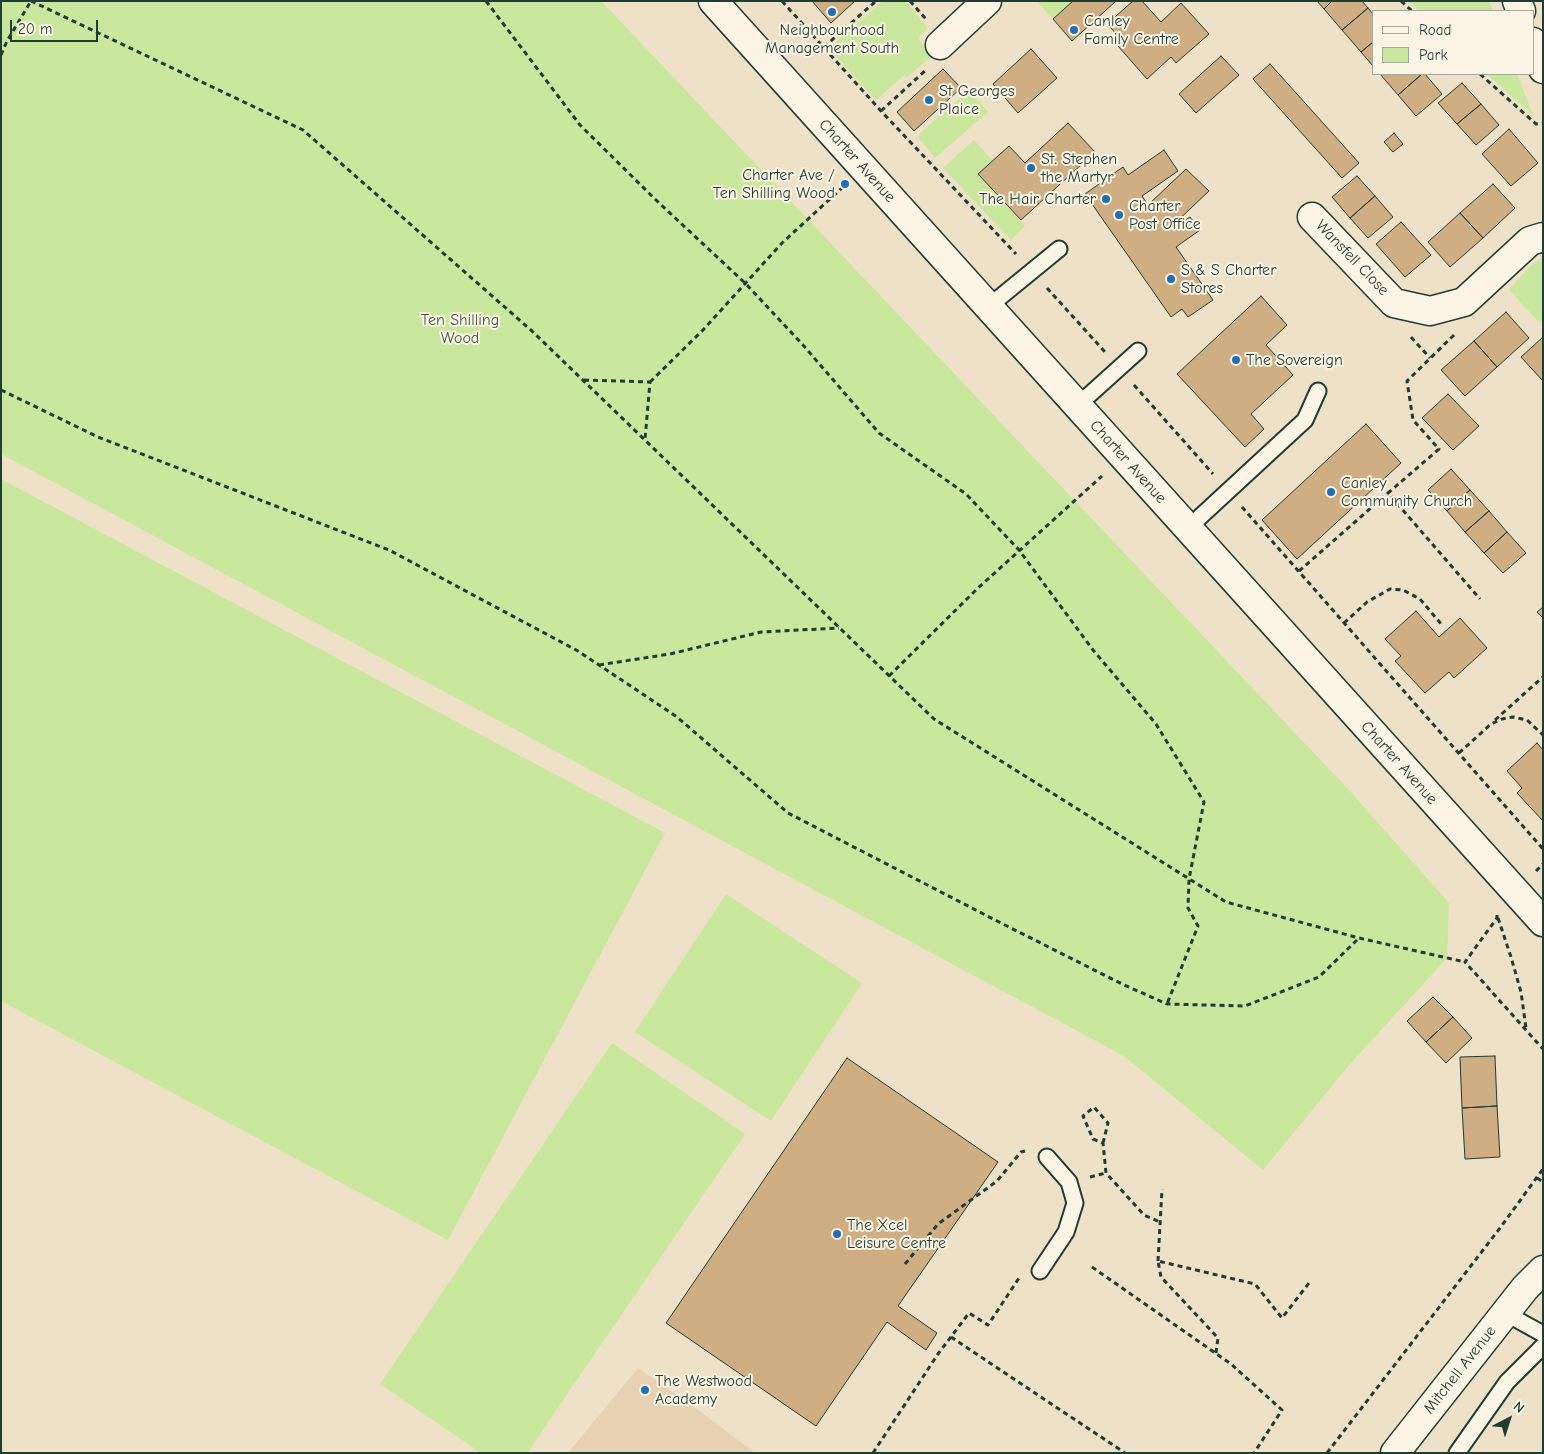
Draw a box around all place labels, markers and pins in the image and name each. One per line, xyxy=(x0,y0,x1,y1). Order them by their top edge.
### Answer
marker: Neighbourhood Management South xyxy=(826,6,838,18)
place label: Canley Family Centre xyxy=(1084,11,1179,49)
place label: Neighbourhood Management South xyxy=(765,20,899,58)
marker: Canley Family Centre xyxy=(1068,24,1080,36)
place label: St Georges Plaice xyxy=(939,81,1015,119)
marker: St Georges Plaice xyxy=(923,94,935,106)
place label: St. Stephen the Martyr xyxy=(1041,149,1117,187)
marker: St. Stephen the Martyr xyxy=(1025,162,1037,174)
place label: Charter Ave / Ten Shilling Wood xyxy=(713,165,835,203)
marker: Charter Ave / Ten Shilling Wood xyxy=(839,178,851,190)
place label: The Hair Charter xyxy=(979,189,1096,209)
marker: The Hair Charter xyxy=(1100,193,1112,205)
place label: Charter Post Office xyxy=(1129,196,1201,234)
marker: Charter Post Office xyxy=(1113,209,1125,221)
place label: S & S Charter Stores xyxy=(1181,260,1276,298)
marker: S & S Charter Stores xyxy=(1165,273,1177,285)
place label: The Sovereign xyxy=(1246,350,1343,370)
marker: The Sovereign xyxy=(1230,354,1242,366)
place label: Canley Community Church xyxy=(1341,473,1472,511)
marker: Canley Community Church xyxy=(1325,486,1337,498)
place label: The Xcel Leisure Centre xyxy=(847,1215,946,1253)
marker: The Xcel Leisure Centre xyxy=(831,1228,843,1240)
place label: The Westwood Academy xyxy=(655,1371,752,1409)
marker: The Westwood Academy xyxy=(639,1384,651,1396)

